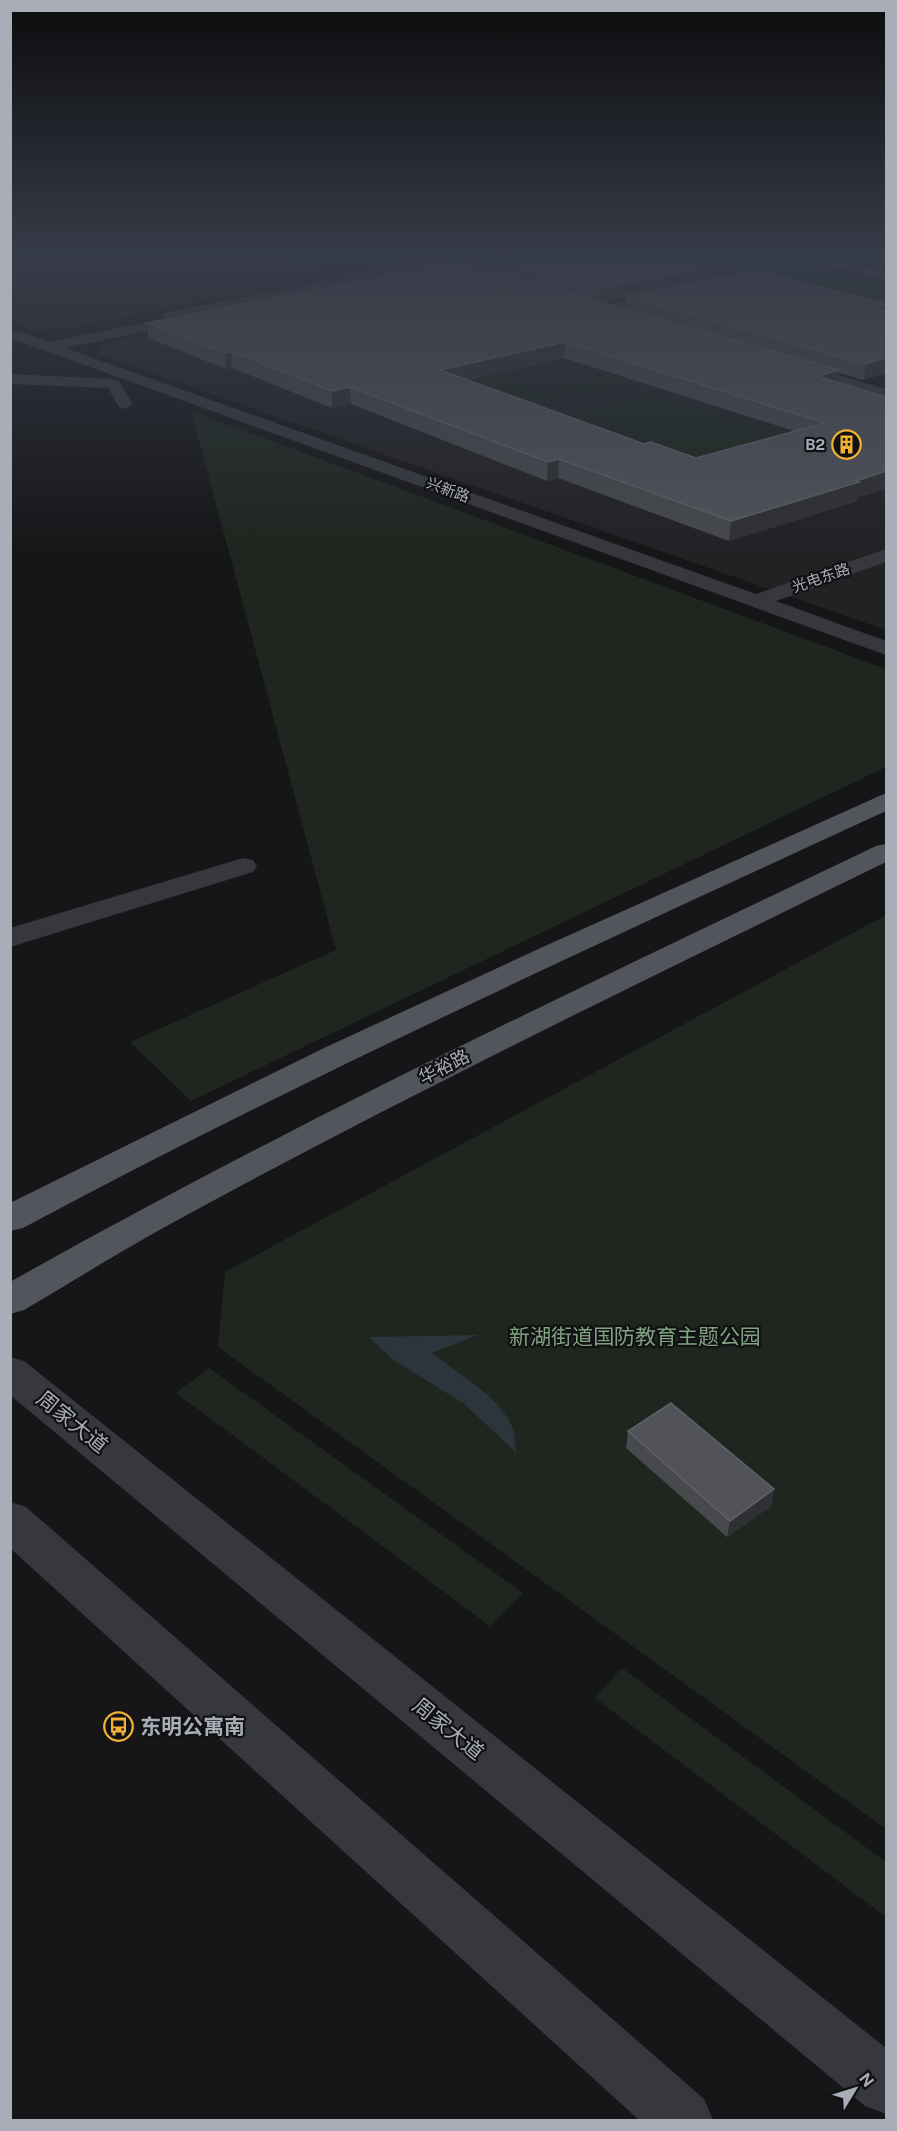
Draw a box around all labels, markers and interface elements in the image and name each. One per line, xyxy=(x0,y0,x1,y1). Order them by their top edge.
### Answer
building icon: B2 xyxy=(830,429,862,461)
place label: B2 xyxy=(805,436,825,453)
street label: 兴新路 xyxy=(424,474,472,505)
street label: 光电东路 xyxy=(790,560,852,595)
street label: 华裕路 xyxy=(415,1045,473,1088)
park label: 新湖街道国防教育主题公园 xyxy=(509,1324,761,1349)
street label: 周家大道 xyxy=(32,1385,113,1458)
street label: 周家大道 xyxy=(408,1692,489,1765)
bus stop icon: 东明公寓南 xyxy=(103,1711,135,1743)
place label: 东明公寓南 xyxy=(140,1714,245,1739)
north arrow xyxy=(825,2059,885,2119)
text: N xyxy=(855,2069,878,2091)

